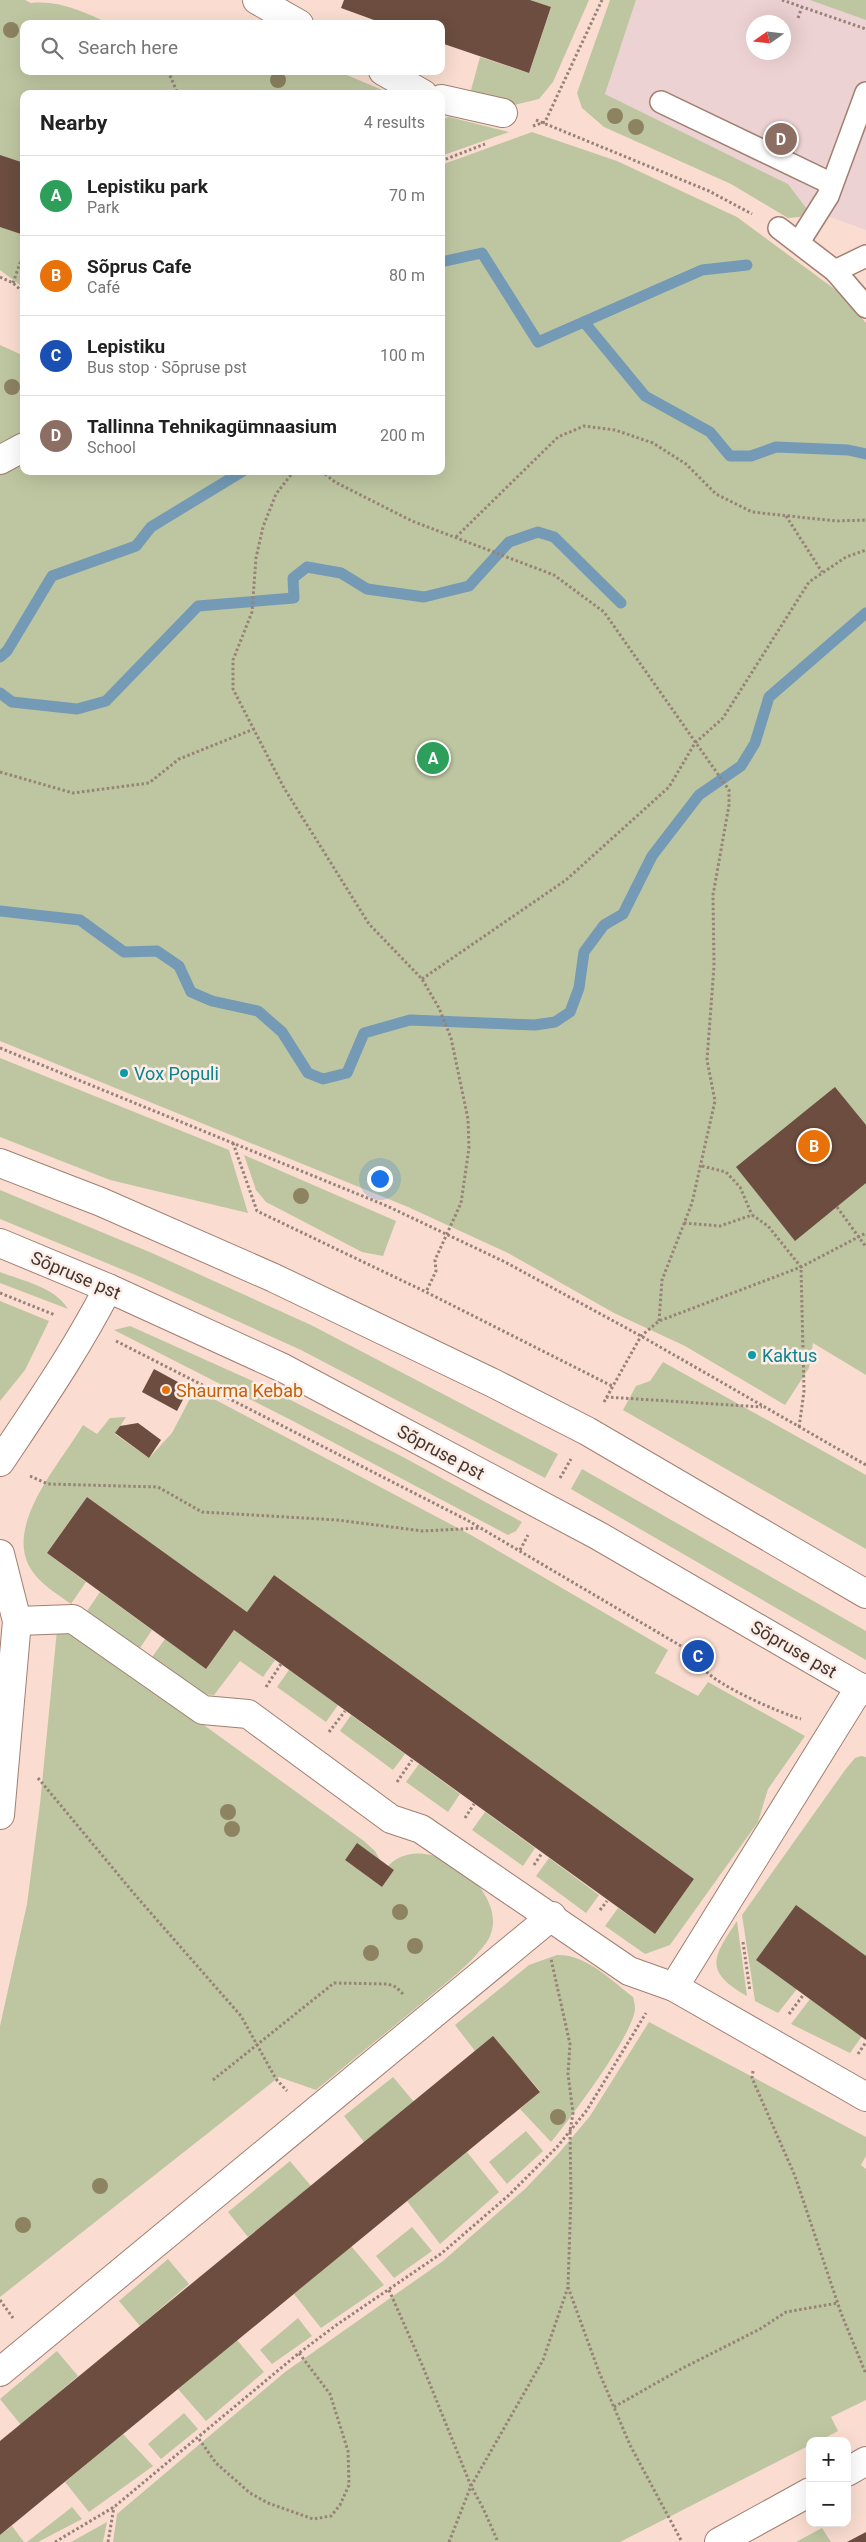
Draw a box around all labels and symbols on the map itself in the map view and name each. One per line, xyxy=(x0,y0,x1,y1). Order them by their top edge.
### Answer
north arrow xyxy=(746,15,791,60)
pin: D xyxy=(765,120,797,158)
pin: A xyxy=(417,739,449,777)
place label: Vox Populi xyxy=(134,1063,219,1084)
marker: Vox Populi xyxy=(118,1067,130,1079)
pin: B xyxy=(798,1127,830,1165)
your location xyxy=(367,1166,393,1192)
street label: Sõpruse pst xyxy=(28,1247,124,1303)
place label: Kaktus xyxy=(762,1345,817,1366)
marker: Kaktus xyxy=(746,1349,758,1361)
place label: Shaurma Kebab xyxy=(176,1380,303,1401)
marker: Shaurma Kebab xyxy=(160,1384,172,1396)
street label: Sõpruse pst xyxy=(394,1420,488,1484)
street label: Sõpruse pst xyxy=(747,1616,841,1682)
pin: C xyxy=(682,1637,714,1675)

